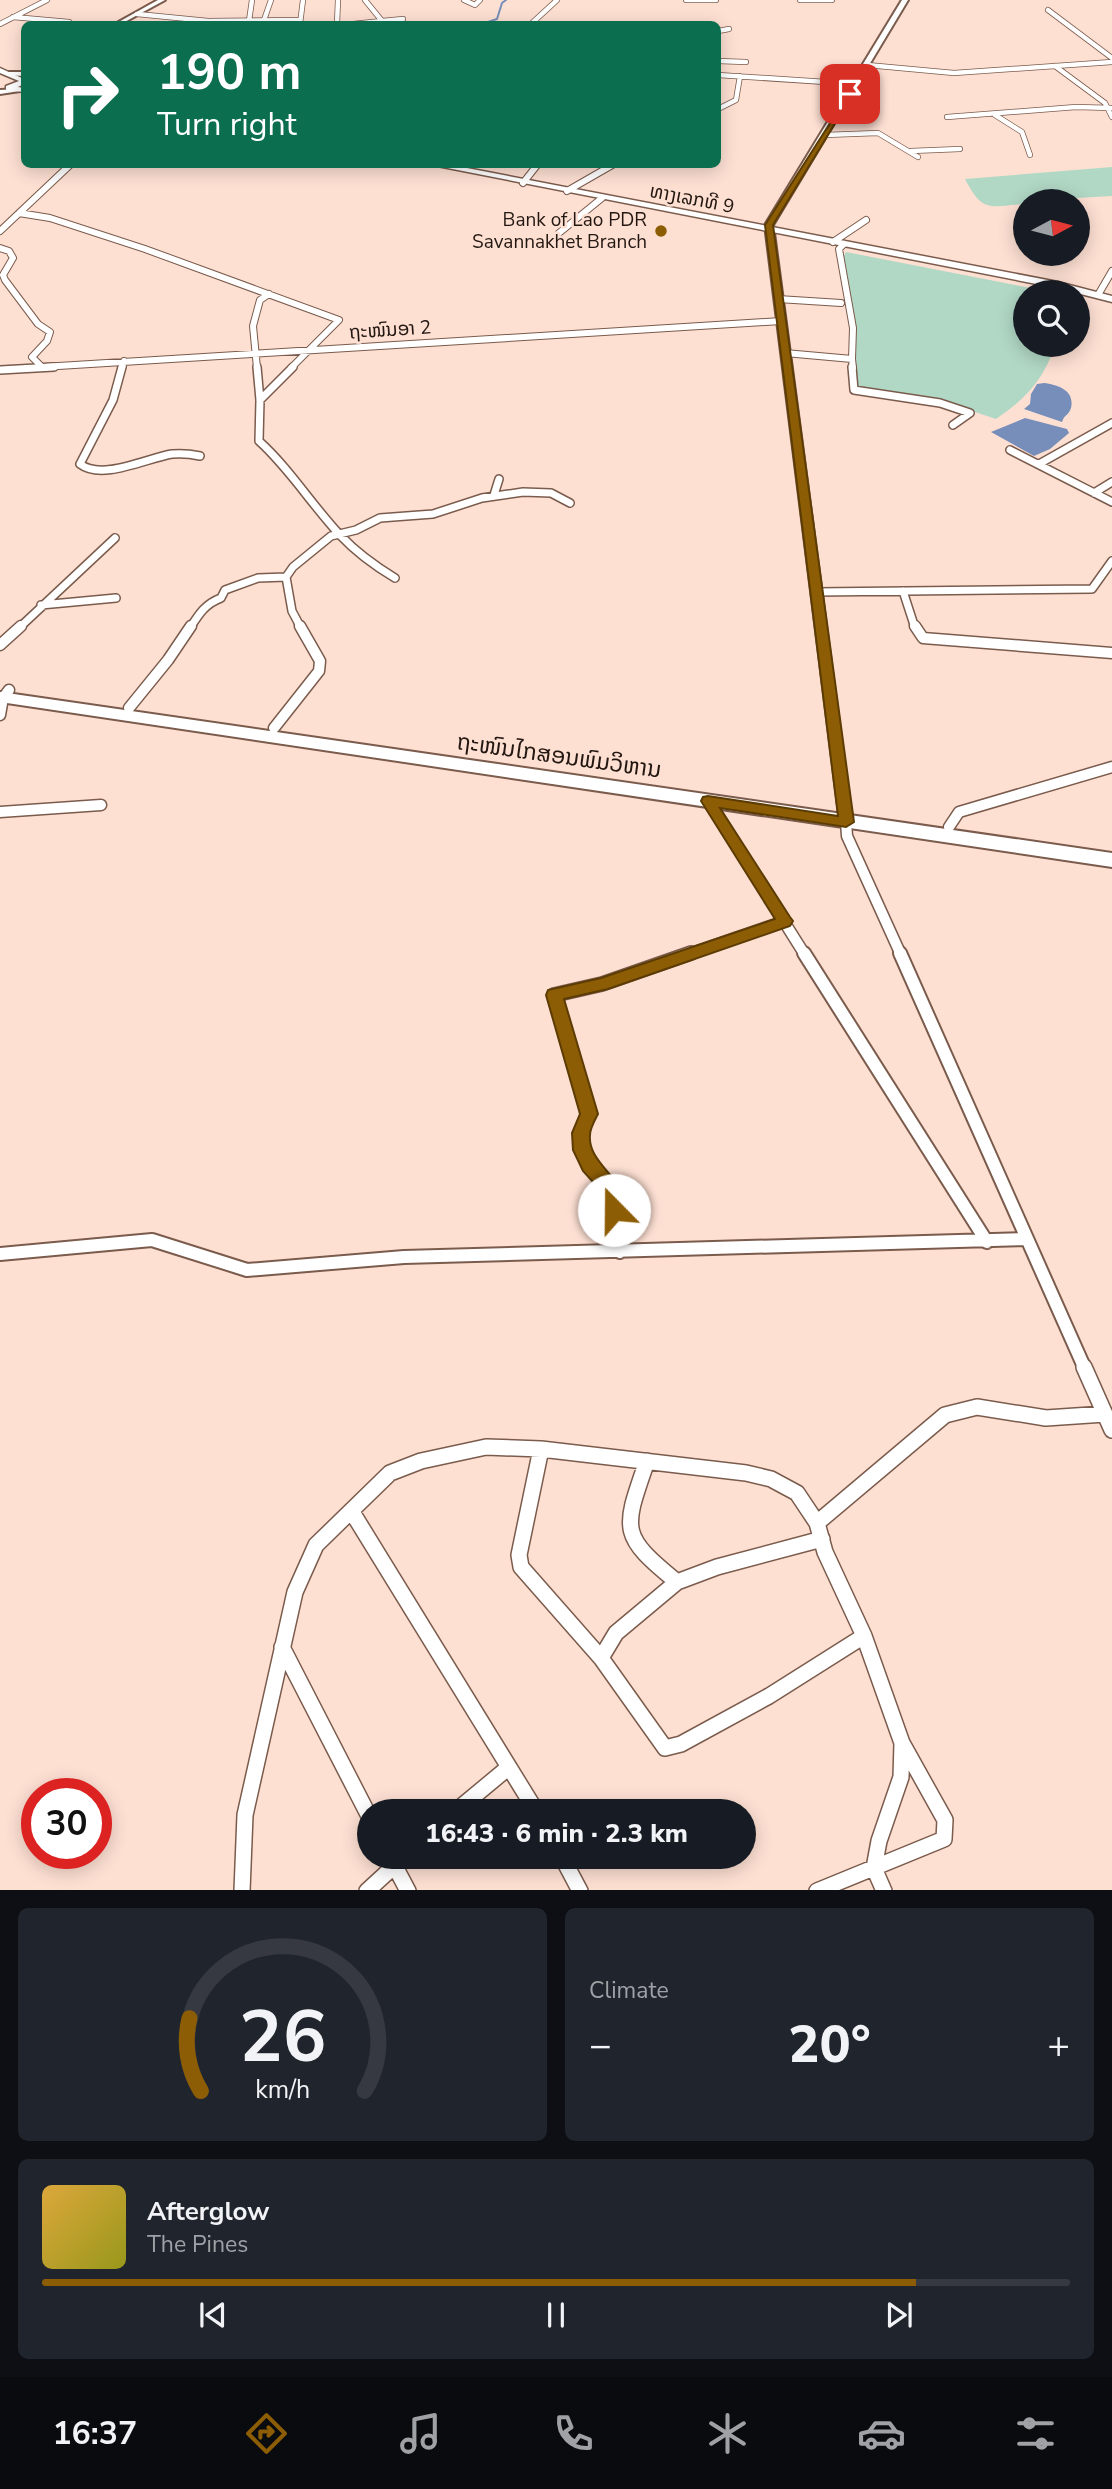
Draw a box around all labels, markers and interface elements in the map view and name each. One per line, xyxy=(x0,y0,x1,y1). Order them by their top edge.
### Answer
text: 190 m xyxy=(157,39,301,106)
icon: right xyxy=(42,49,133,140)
pin xyxy=(820,64,880,124)
icon: arrive xyxy=(831,75,869,113)
text: Turn right xyxy=(157,103,297,146)
street label: ທາງເລກທີ 9 xyxy=(647,178,737,220)
north arrow xyxy=(1013,189,1090,266)
map controls xyxy=(1013,189,1090,357)
place label: Bank of Lao PDR Savannakhet Branch xyxy=(472,207,647,255)
marker: Bank of Lao PDR Savannakhet Branch xyxy=(653,223,669,239)
button: search xyxy=(1013,280,1090,357)
street label: ຖະໜົນອາ 2 xyxy=(348,314,432,346)
street label: ຖະໜົນໄກສອນພົມວິຫານ xyxy=(455,726,663,786)
position arrow xyxy=(577,1173,651,1247)
speed limit sign: 30 xyxy=(21,1778,112,1869)
text: 16:43 · 6 min · 2.3 km xyxy=(425,1816,688,1851)
text: Climate xyxy=(589,1975,669,2006)
text: 26 xyxy=(239,1987,326,2087)
text: 20° xyxy=(788,2009,871,2080)
text: − xyxy=(589,2020,612,2071)
text: + xyxy=(1047,2020,1070,2071)
text: km/h xyxy=(255,2072,310,2106)
text: Afterglow xyxy=(147,2194,270,2229)
text: The Pines xyxy=(147,2229,248,2260)
icon: previous xyxy=(194,2296,232,2334)
icon: pause xyxy=(537,2296,575,2334)
icon: next xyxy=(880,2296,918,2334)
icon: directions xyxy=(242,2409,291,2458)
icon: music xyxy=(396,2409,445,2458)
icon: phone xyxy=(549,2409,598,2458)
icon: climate xyxy=(703,2409,752,2458)
icon: car xyxy=(857,2409,906,2458)
icon: filters xyxy=(1011,2409,1060,2458)
text: 16:37 xyxy=(52,2412,137,2455)

